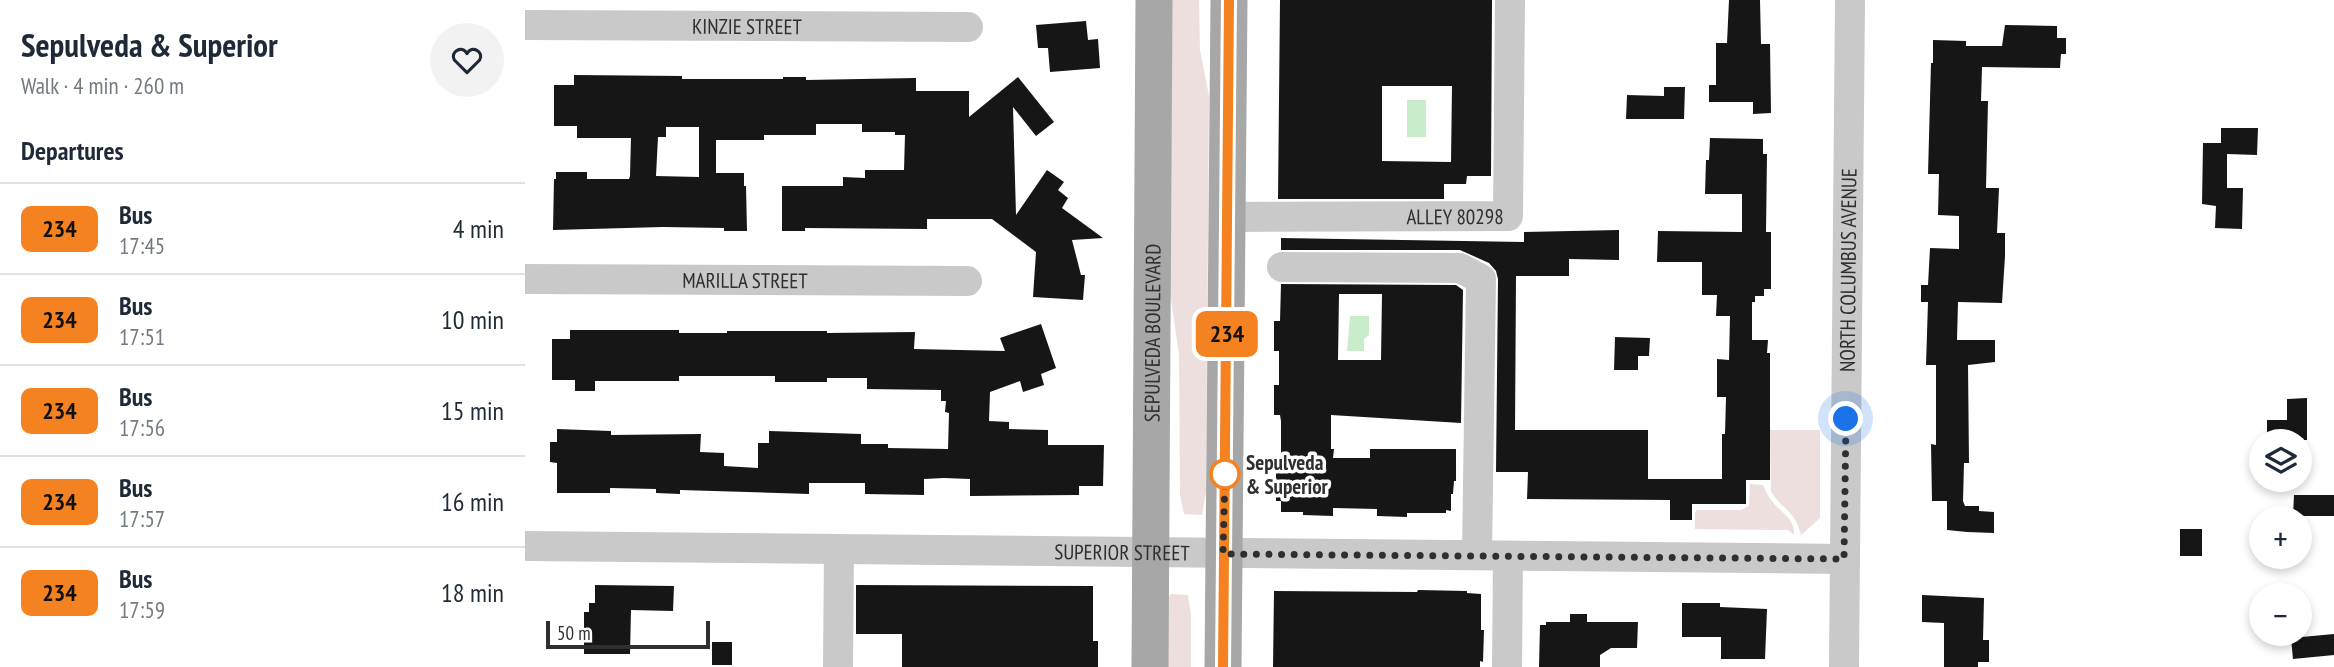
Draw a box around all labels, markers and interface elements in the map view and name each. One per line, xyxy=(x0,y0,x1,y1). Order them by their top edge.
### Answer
street label: KINZIE STREET xyxy=(692,12,803,40)
text: Sepulveda & Superior xyxy=(21,23,278,66)
button: heart xyxy=(430,23,504,97)
text: Walk · 4 min · 260 m xyxy=(21,71,184,100)
text: Departures xyxy=(21,134,124,167)
street label: NORTH COLUMBUS AVENUE xyxy=(1833,168,1862,372)
text: Bus xyxy=(119,198,152,231)
street label: ALLEY 80298 xyxy=(1406,203,1504,230)
text: 4 min xyxy=(453,212,504,245)
text: 234 xyxy=(42,213,77,244)
text: 17:45 xyxy=(119,231,165,260)
street label: SEPULVEDA BOULEVARD xyxy=(1138,244,1166,422)
street label: MARILLA STREET xyxy=(682,266,808,294)
text: Bus xyxy=(119,289,152,322)
text: 10 min xyxy=(441,303,504,336)
text: 234 xyxy=(42,304,77,335)
line badge: 234 xyxy=(1187,311,1267,357)
text: 234 xyxy=(1210,318,1244,349)
text: 17:51 xyxy=(119,322,165,351)
text: Bus xyxy=(119,380,152,413)
text: 15 min xyxy=(441,394,504,427)
text: 234 xyxy=(42,395,77,426)
your location xyxy=(1828,401,1863,436)
text: 17:56 xyxy=(119,413,165,442)
map controls xyxy=(2249,429,2312,646)
button: layers xyxy=(2249,429,2312,492)
place label: Sepulveda & Superior xyxy=(1246,449,1329,500)
marker: Sepulveda & Superior xyxy=(1210,459,1240,489)
text: Bus xyxy=(119,471,152,504)
text: 16 min xyxy=(441,485,504,518)
text: 234 xyxy=(42,486,77,517)
text: 17:57 xyxy=(119,504,165,533)
button: + xyxy=(2249,506,2312,569)
street label: SUPERIOR STREET xyxy=(1054,538,1190,566)
text: Bus xyxy=(119,562,152,595)
text: 18 min xyxy=(441,576,504,609)
text: 234 xyxy=(42,577,77,608)
button: − xyxy=(2249,583,2312,646)
text: 17:59 xyxy=(119,595,165,624)
scale bar xyxy=(546,618,711,650)
text: 50 m xyxy=(557,621,591,645)

